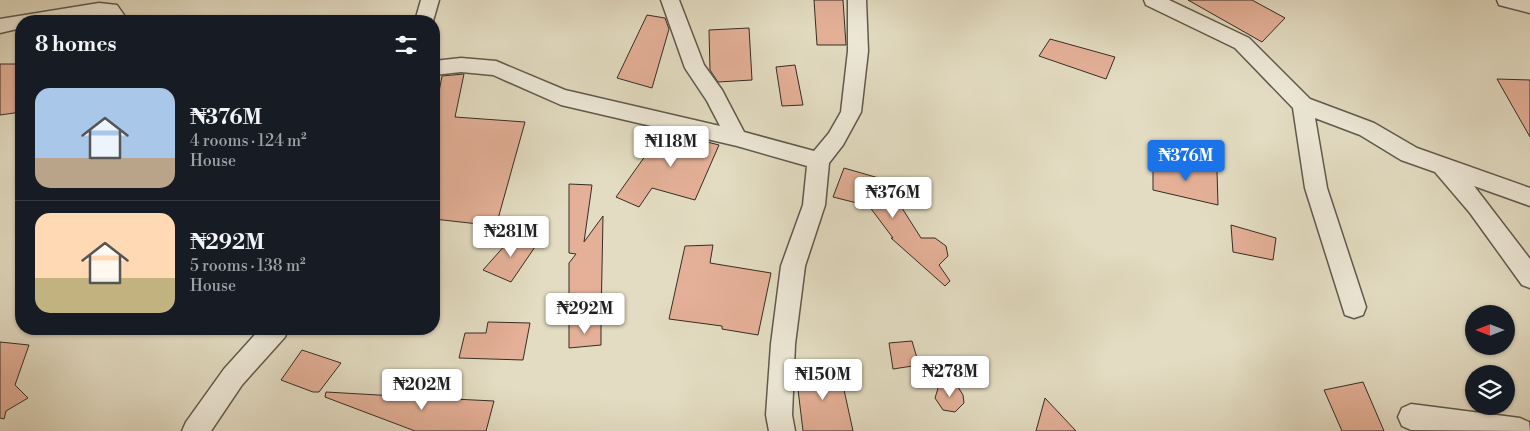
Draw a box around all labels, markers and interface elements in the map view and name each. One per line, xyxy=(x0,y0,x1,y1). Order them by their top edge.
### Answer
icon: filters xyxy=(392,31,420,59)
text: 8 homes xyxy=(35,32,117,58)
text: ₦376M xyxy=(190,105,262,131)
icon: home xyxy=(75,108,135,168)
pin: ₦118M xyxy=(636,126,706,168)
text: 4 rooms · 124 m² xyxy=(190,131,307,151)
text: ₦118M xyxy=(645,132,697,152)
pin: ₦376M xyxy=(1151,140,1221,182)
text: ₦376M xyxy=(1159,146,1213,166)
text: House xyxy=(190,151,236,171)
pin: ₦376M xyxy=(858,176,928,219)
text: ₦376M xyxy=(866,183,920,203)
pin: ₦281M xyxy=(476,216,546,258)
text: ₦281M xyxy=(484,222,538,242)
text: ₦292M xyxy=(190,230,265,256)
icon: home xyxy=(75,233,135,293)
text: 5 rooms · 138 m² xyxy=(190,256,306,276)
text: House xyxy=(190,276,236,296)
pin: ₦292M xyxy=(550,292,620,335)
text: ₦292M xyxy=(557,299,613,319)
north arrow xyxy=(1465,305,1515,355)
map controls xyxy=(1465,305,1515,415)
pin: ₦278M xyxy=(915,356,985,398)
pin: ₦150M xyxy=(788,358,858,401)
text: ₦278M xyxy=(922,362,978,382)
text: ₦150M xyxy=(795,365,851,385)
button: layers xyxy=(1465,365,1515,415)
pin: ₦202M xyxy=(387,368,457,411)
text: ₦202M xyxy=(393,375,451,395)

